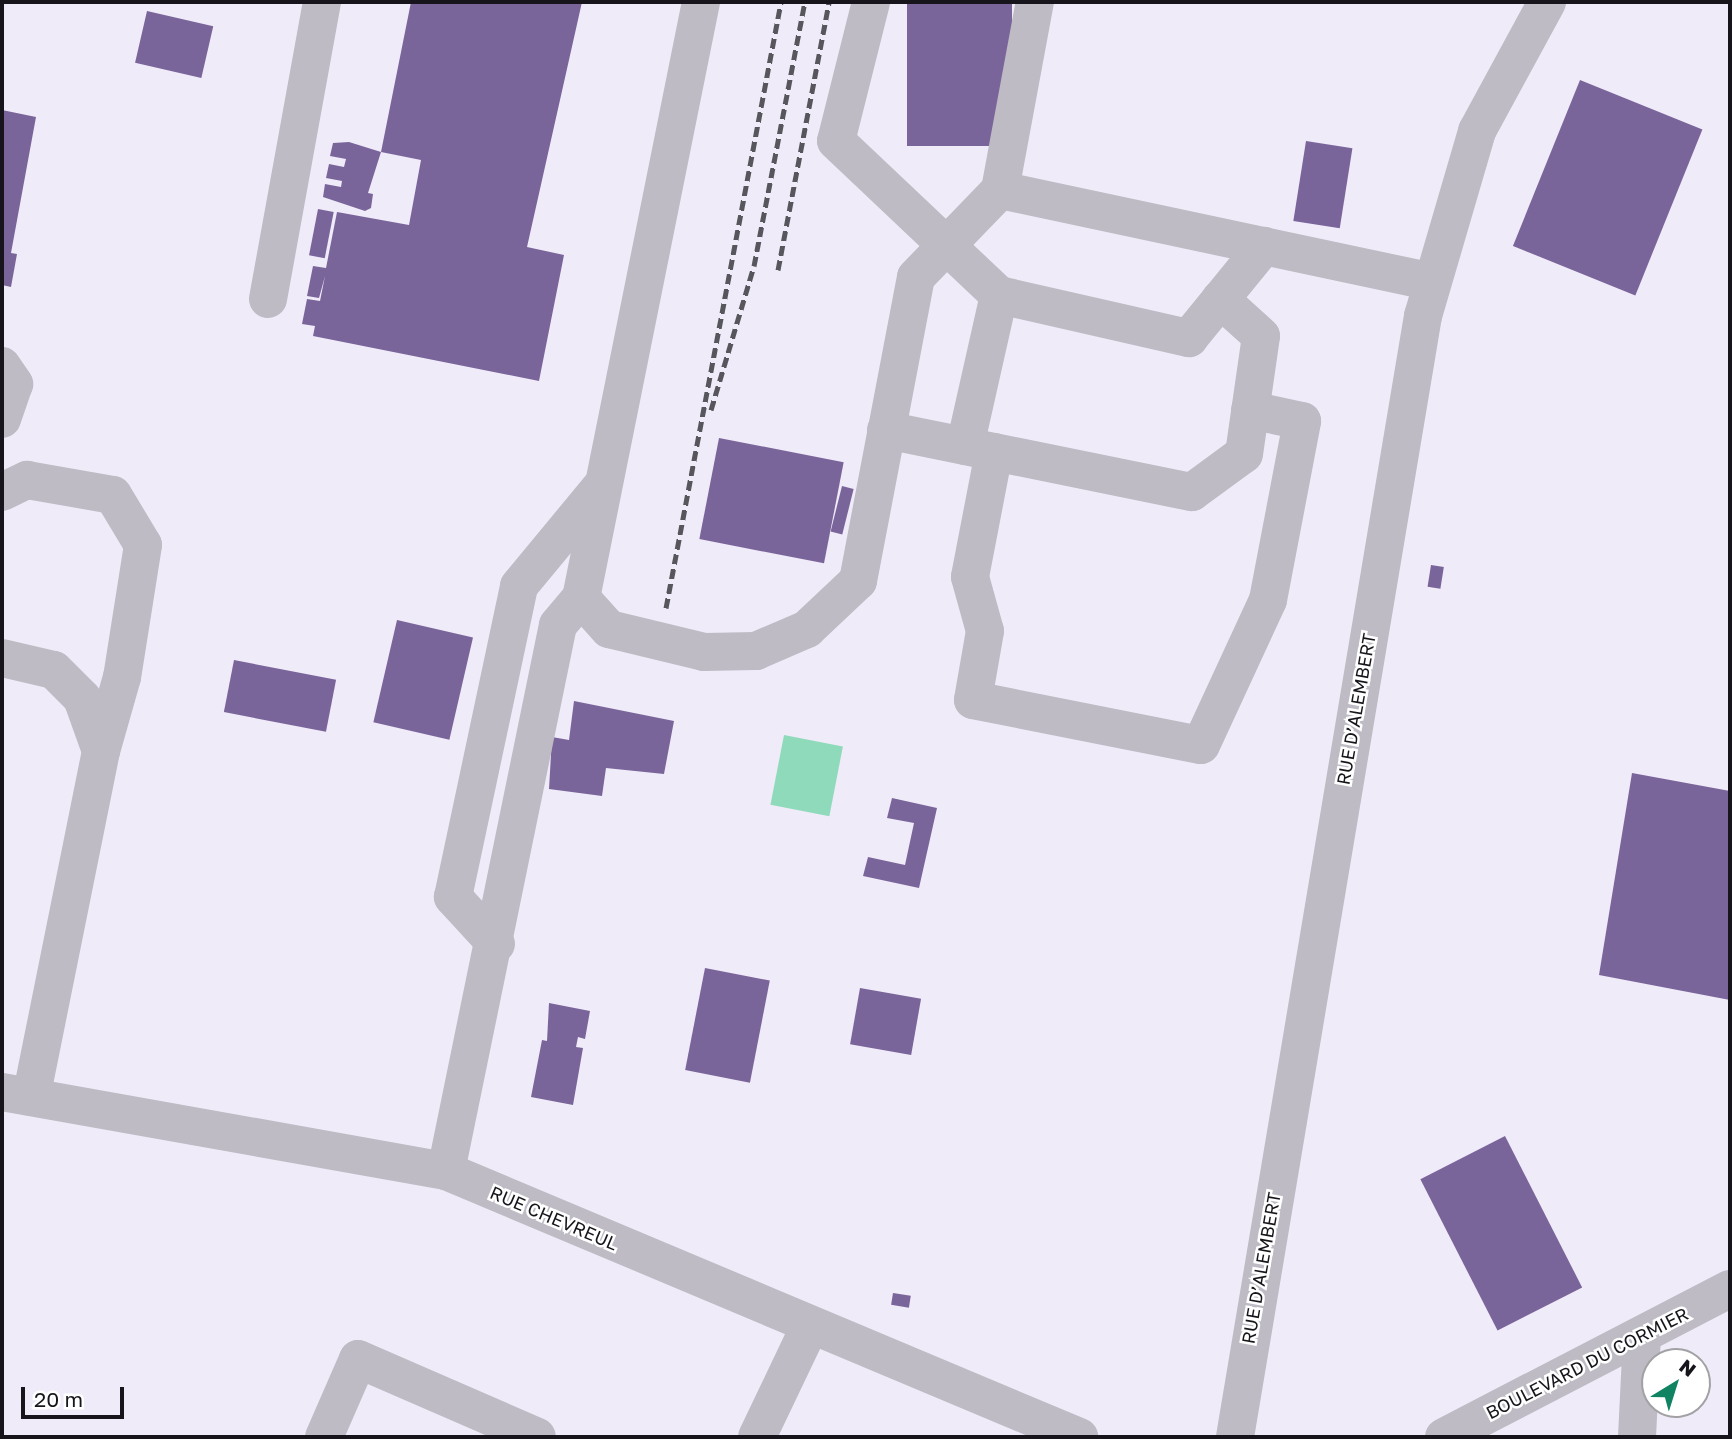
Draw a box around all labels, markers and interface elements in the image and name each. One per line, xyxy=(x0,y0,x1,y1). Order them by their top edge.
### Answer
street label: RUE D’ALEMBERT xyxy=(1332,631,1380,787)
street label: RUE CHEVREUL xyxy=(487,1181,621,1255)
street label: RUE D’ALEMBERT xyxy=(1237,1190,1285,1346)
street label: BOULEVARD DU CORMIER xyxy=(1482,1303,1692,1423)
north arrow xyxy=(1641,1348,1711,1418)
text: N xyxy=(1675,1354,1701,1381)
scale bar xyxy=(24,1372,128,1416)
text: 20 m xyxy=(34,1386,83,1412)

